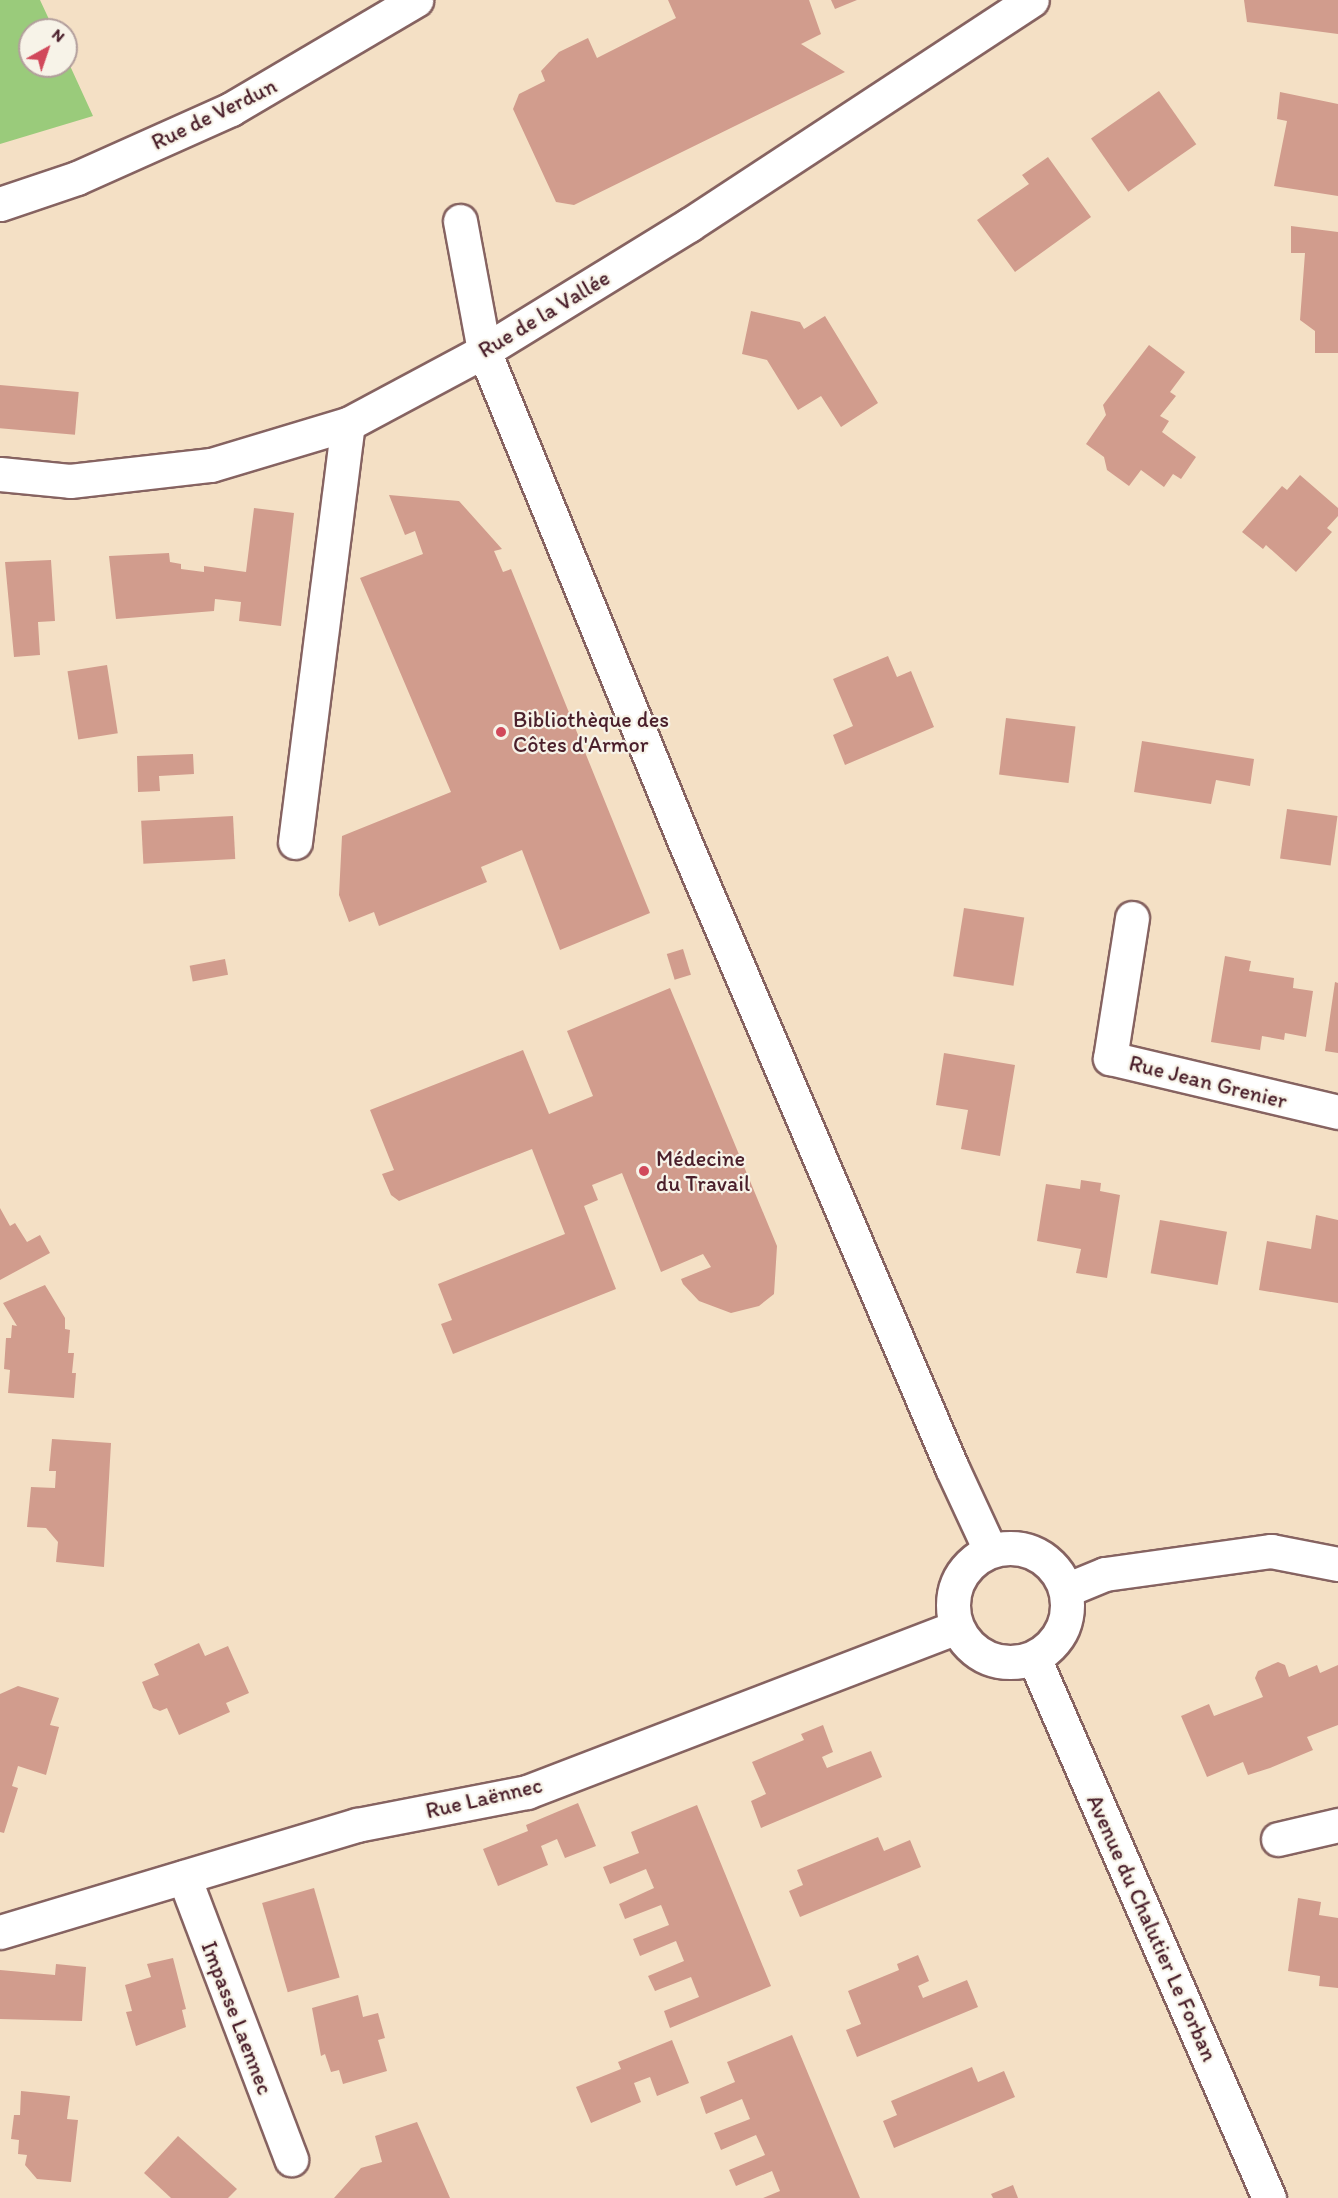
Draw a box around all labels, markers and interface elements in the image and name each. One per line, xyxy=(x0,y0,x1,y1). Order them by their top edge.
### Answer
north arrow xyxy=(18,18,78,78)
text: N xyxy=(48,25,69,46)
street label: Rue de Verdun xyxy=(147,72,281,156)
street label: Rue de la Vallée xyxy=(474,265,614,363)
place label: Bibliothèque des Côtes d'Armor xyxy=(513,706,669,758)
marker: Bibliothèque des Côtes d'Armor xyxy=(494,725,508,739)
street label: Rue Jean Grenier xyxy=(1126,1050,1290,1114)
place label: Médecine du Travail xyxy=(656,1145,749,1196)
marker: Médecine du Travail xyxy=(637,1164,651,1178)
street label: Rue Laënnec xyxy=(423,1772,545,1824)
street label: Avenue du Chalutier Le Forban xyxy=(1081,1791,1223,2065)
street label: Impasse Laennec xyxy=(196,1938,278,2098)

